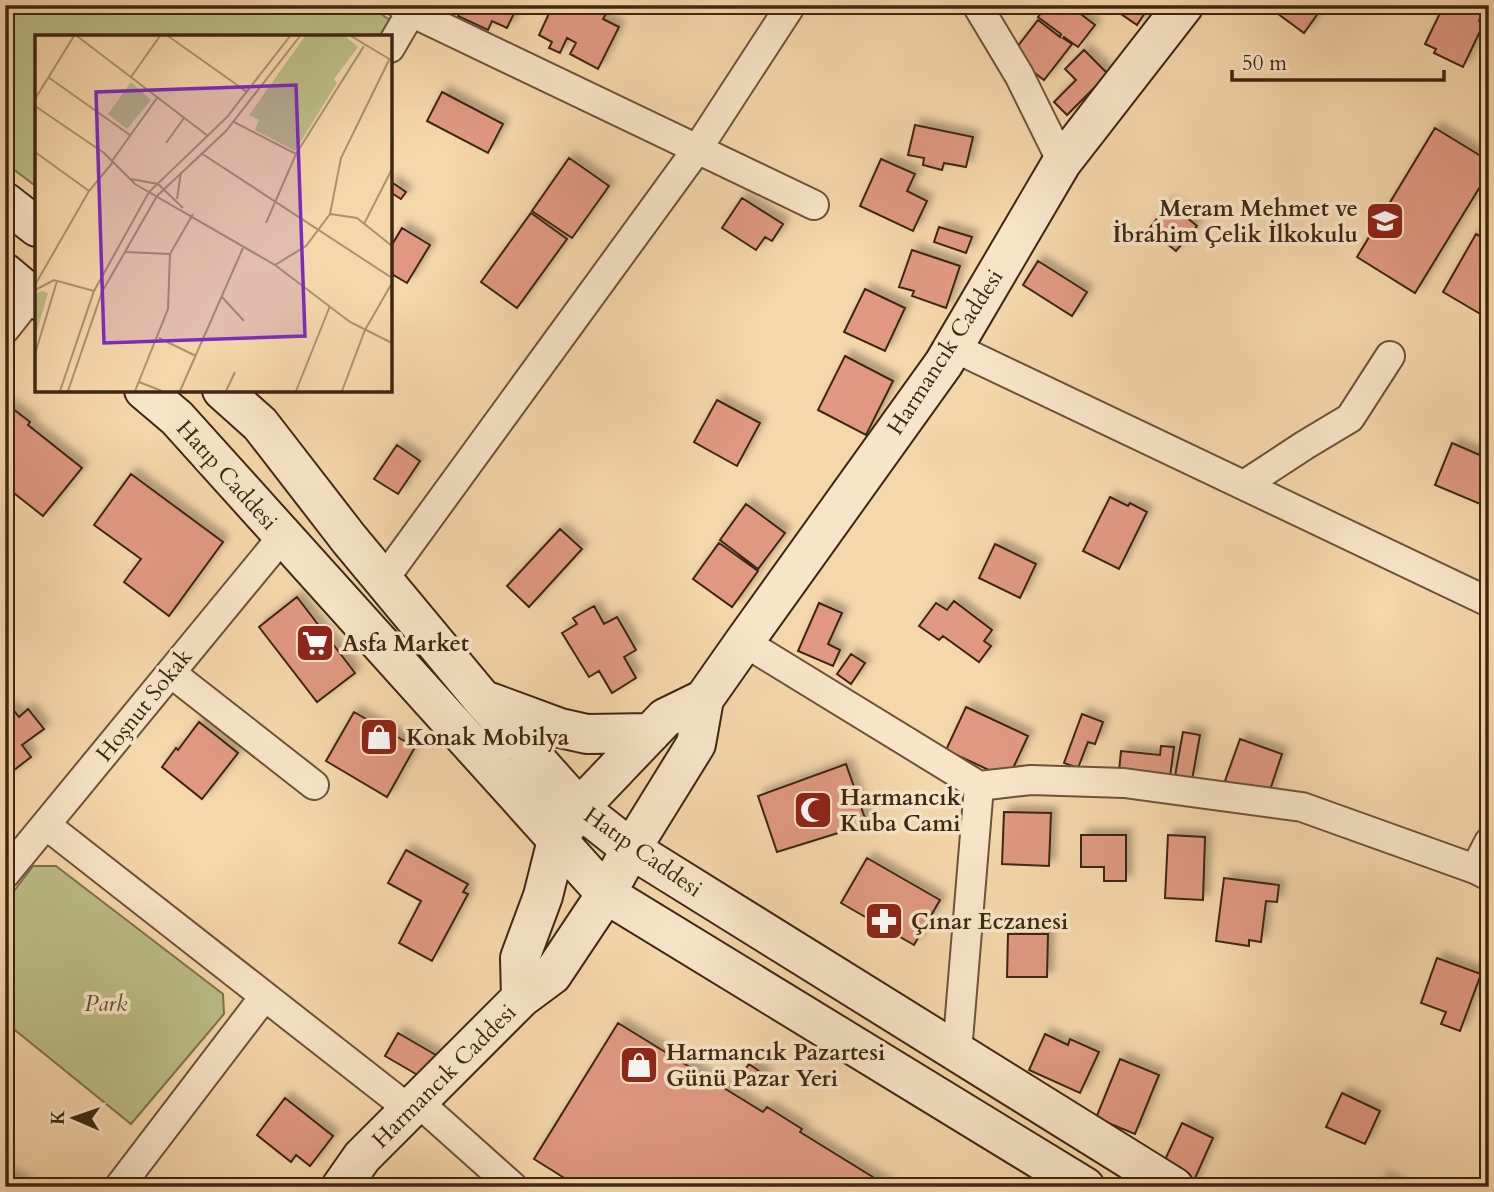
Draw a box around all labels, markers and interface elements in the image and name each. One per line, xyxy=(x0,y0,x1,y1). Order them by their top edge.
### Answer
inset map xyxy=(35,35,392,392)
scale bar xyxy=(1232,38,1443,82)
text: 50 m xyxy=(1242,49,1287,78)
place label: Meram Mehmet ve İbrahim Çelik İlkokulu xyxy=(1112,193,1358,250)
school or university icon: Meram Mehmet ve İbrahim Çelik İlkokulu xyxy=(1364,200,1406,242)
street label: Harmancık Caddesi xyxy=(880,263,1010,441)
street label: Hatıp Caddesi xyxy=(169,413,285,537)
supermarket icon: Asfa Market xyxy=(294,622,336,664)
place label: Asfa Market xyxy=(342,628,469,659)
street label: Hoşnut Sokak xyxy=(89,641,200,768)
shop icon: Konak Mobilya xyxy=(358,716,400,758)
place label: Konak Mobilya xyxy=(406,722,570,753)
place label: Harmancık Kuba Cami xyxy=(840,782,962,839)
mosque icon: Harmancık Kuba Cami xyxy=(792,789,834,831)
street label: Hatıp Caddesi xyxy=(578,800,708,904)
pharmacy icon: Çınar Eczanesi xyxy=(863,900,905,942)
place label: Çınar Eczanesi xyxy=(911,906,1068,937)
park label: Park xyxy=(85,988,128,1019)
street label: Harmancık Caddesi xyxy=(365,997,523,1155)
place label: Harmancık Pazartesi Günü Pazar Yeri xyxy=(666,1037,885,1094)
shop icon: Harmancık Pazartesi Günü Pazar Yeri xyxy=(618,1044,660,1086)
north arrow xyxy=(38,1084,108,1154)
text: K xyxy=(45,1109,71,1126)

